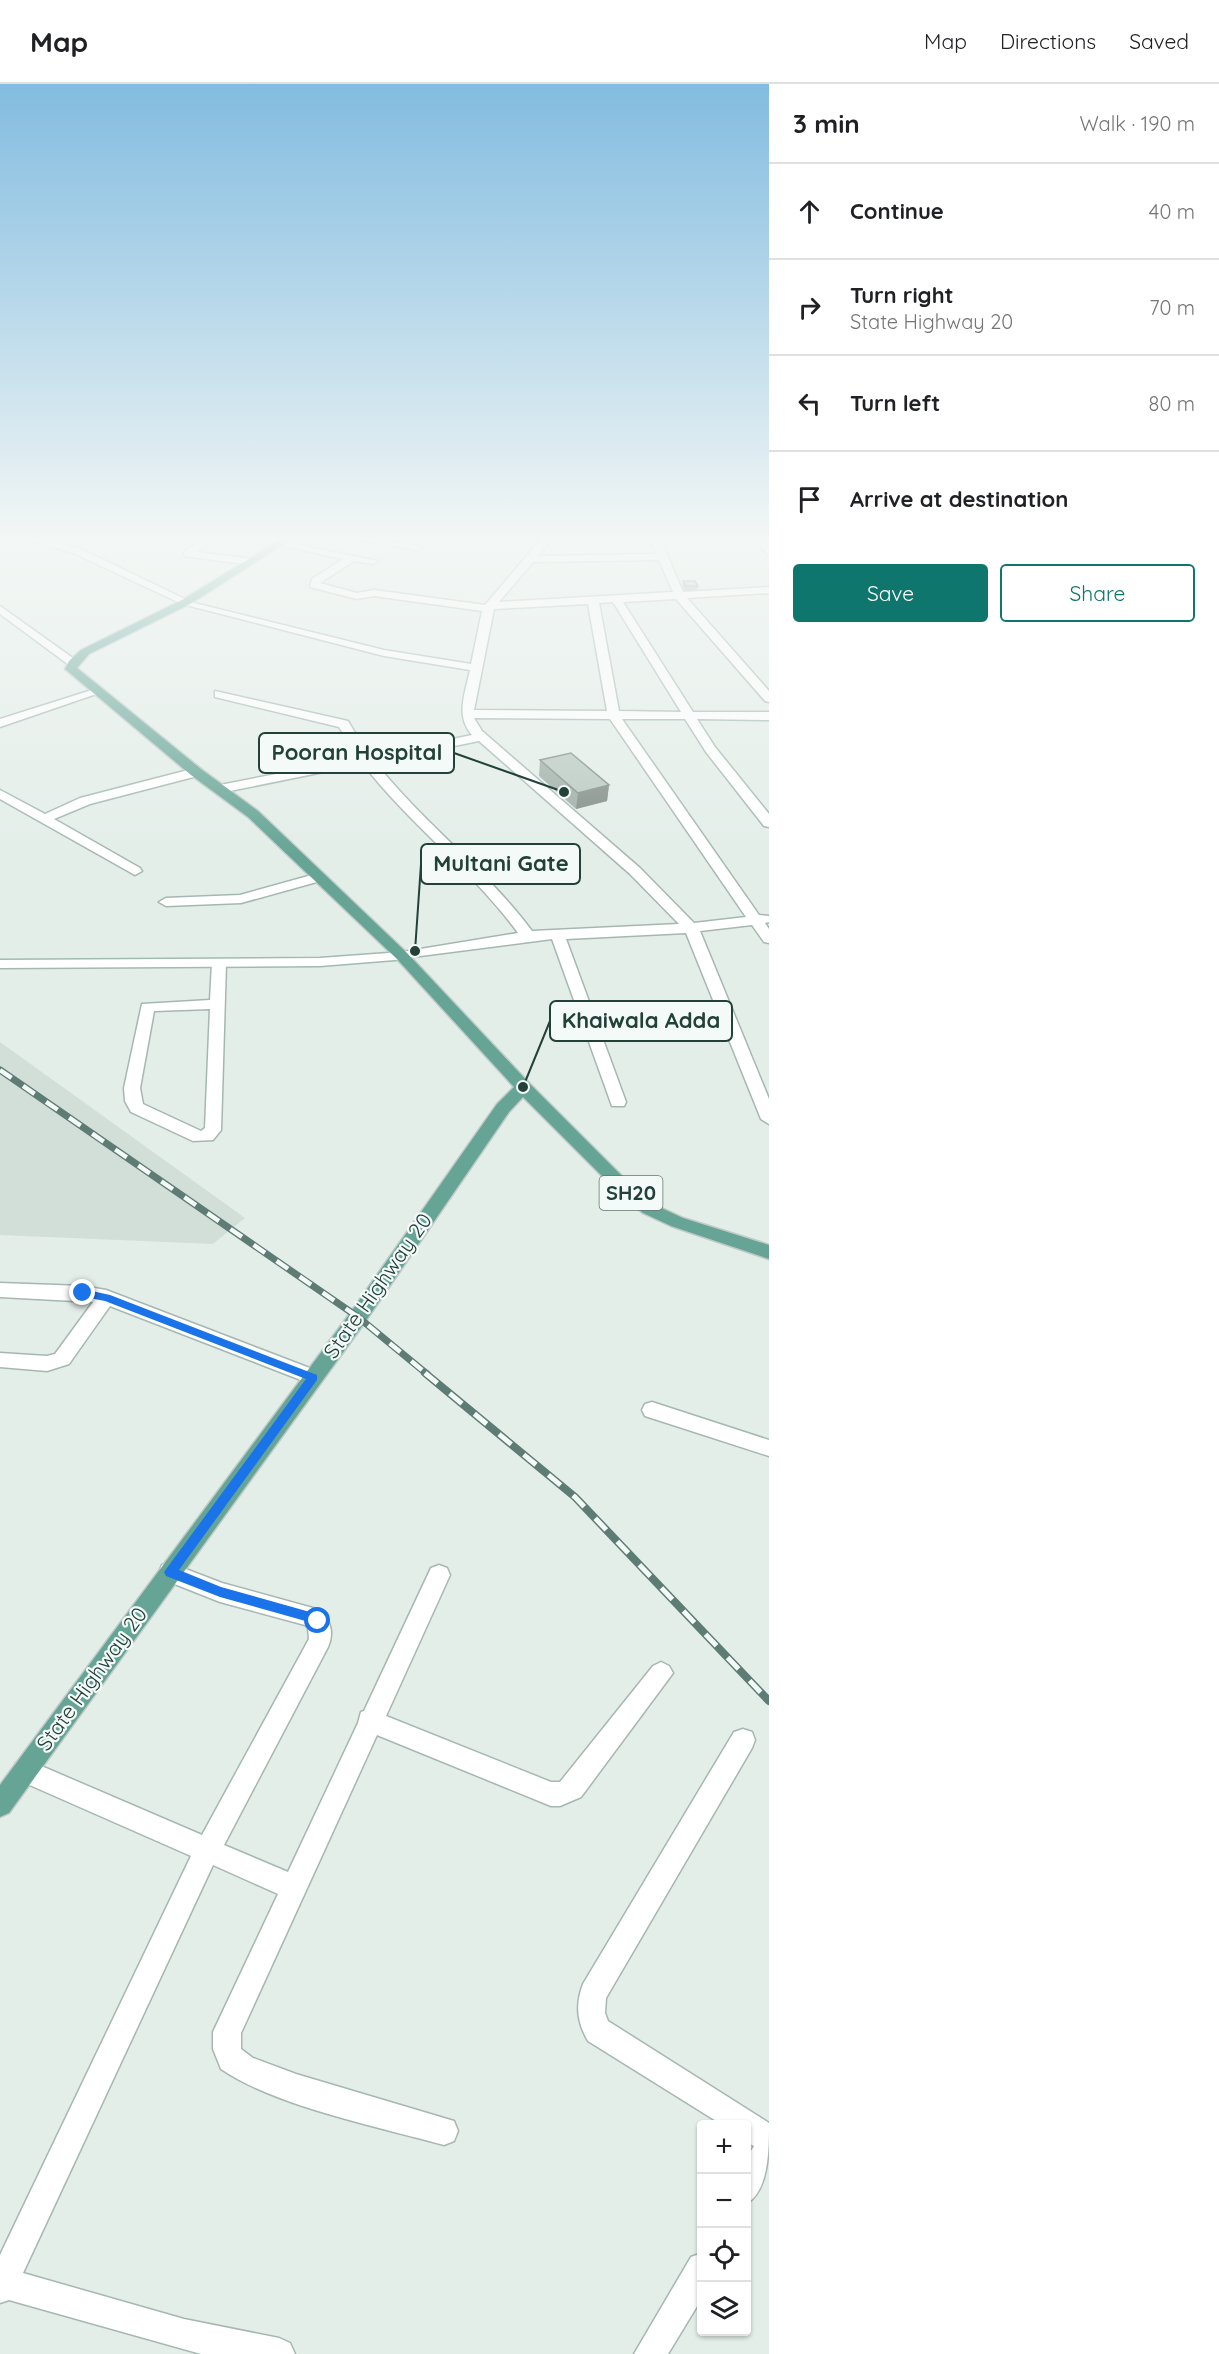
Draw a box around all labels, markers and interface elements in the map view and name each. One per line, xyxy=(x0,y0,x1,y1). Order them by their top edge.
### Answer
text: Map xyxy=(30,24,88,59)
text: Map xyxy=(924,28,967,54)
text: Directions xyxy=(1000,28,1096,54)
text: Saved xyxy=(1129,28,1189,54)
text: 3 min xyxy=(793,107,860,140)
text: Walk · 190 m xyxy=(1079,111,1195,136)
icon: ahead xyxy=(793,195,826,228)
text: Continue xyxy=(850,197,944,225)
text: 40 m xyxy=(1149,199,1195,224)
text: Turn right xyxy=(850,281,954,309)
icon: right xyxy=(793,291,826,324)
text: 70 m xyxy=(1149,295,1195,320)
text: State Highway 20 xyxy=(850,309,1013,334)
icon: left xyxy=(793,387,826,420)
text: Turn left xyxy=(850,389,940,417)
text: 80 m xyxy=(1149,391,1195,416)
icon: arrive xyxy=(793,483,826,516)
text: Arrive at destination xyxy=(850,485,1068,513)
button: Save xyxy=(793,564,988,622)
button: Share xyxy=(1000,564,1195,622)
callout: Pooran Hospital xyxy=(259,733,454,773)
text: Pooran Hospital xyxy=(272,738,442,766)
callout: Multani Gate xyxy=(421,844,580,884)
text: Multani Gate xyxy=(433,849,569,877)
callout: Khaiwala Adda xyxy=(550,1001,732,1041)
text: Khaiwala Adda xyxy=(562,1006,720,1034)
road number: SH20 xyxy=(600,1176,662,1210)
street label: State Highway 20 xyxy=(317,1208,437,1363)
route end xyxy=(69,1279,95,1305)
street label: State Highway 20 xyxy=(30,1601,152,1755)
route start xyxy=(304,1607,330,1633)
map controls xyxy=(697,2120,751,2336)
button: + xyxy=(697,2120,751,2174)
button: − xyxy=(697,2174,751,2228)
button: locate xyxy=(697,2228,751,2282)
button: layers xyxy=(697,2282,751,2336)

